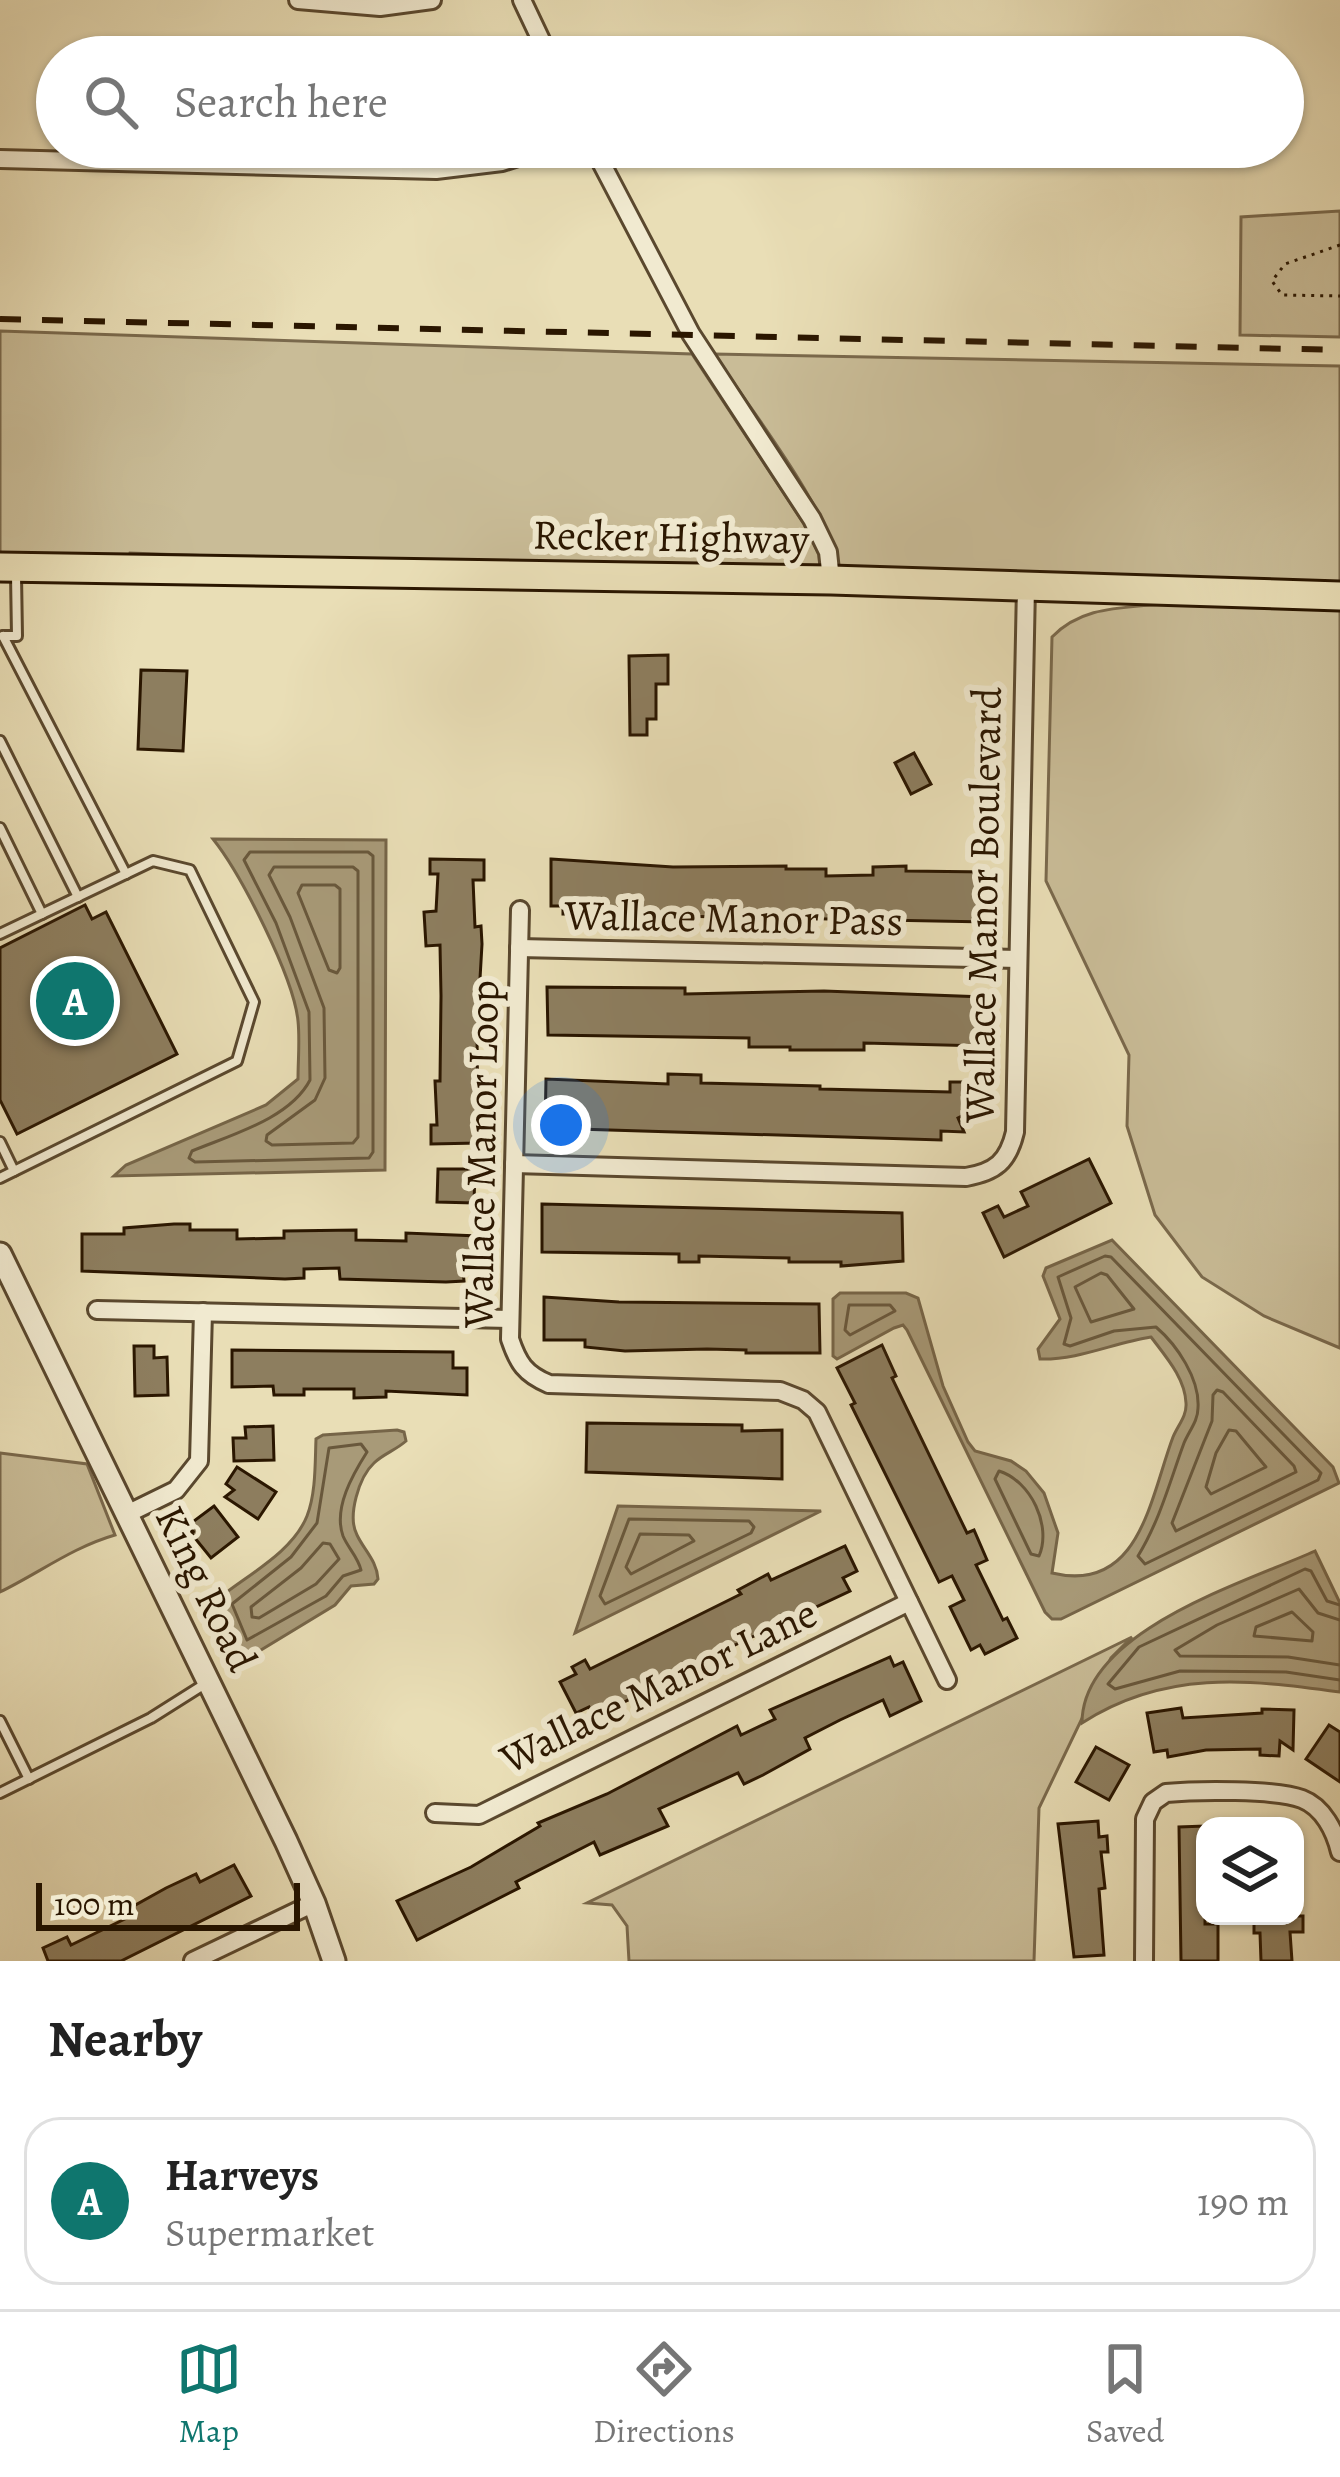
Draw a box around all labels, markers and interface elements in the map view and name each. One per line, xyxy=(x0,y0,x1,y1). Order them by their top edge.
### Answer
search box xyxy=(36,36,1304,168)
icon: search xyxy=(78,69,144,135)
text: Search here xyxy=(174,71,388,133)
street label: Recker Highway xyxy=(532,506,811,567)
street label: Wallace Manor Boulevard xyxy=(950,686,1015,1124)
street label: Wallace Manor Pass xyxy=(563,886,904,949)
pin: A xyxy=(36,956,114,1046)
street label: Wallace Manor Loop xyxy=(449,979,512,1330)
your location xyxy=(531,1095,591,1155)
street label: King Road xyxy=(142,1496,271,1681)
street label: Wallace Manor Lane xyxy=(490,1584,826,1787)
map controls xyxy=(1196,1817,1304,1925)
button: layers xyxy=(1196,1817,1304,1925)
scale bar xyxy=(36,1877,300,1930)
text: 100 m xyxy=(54,1881,134,1926)
text: Nearby xyxy=(48,2004,202,2074)
text: Harveys xyxy=(165,2144,319,2206)
text: A xyxy=(78,2175,102,2228)
text: 190 m xyxy=(1197,2175,1289,2228)
text: Supermarket xyxy=(165,2206,374,2259)
tab: Map xyxy=(176,2336,242,2453)
tab: Directions xyxy=(593,2336,735,2453)
tab: Saved xyxy=(1086,2336,1164,2453)

